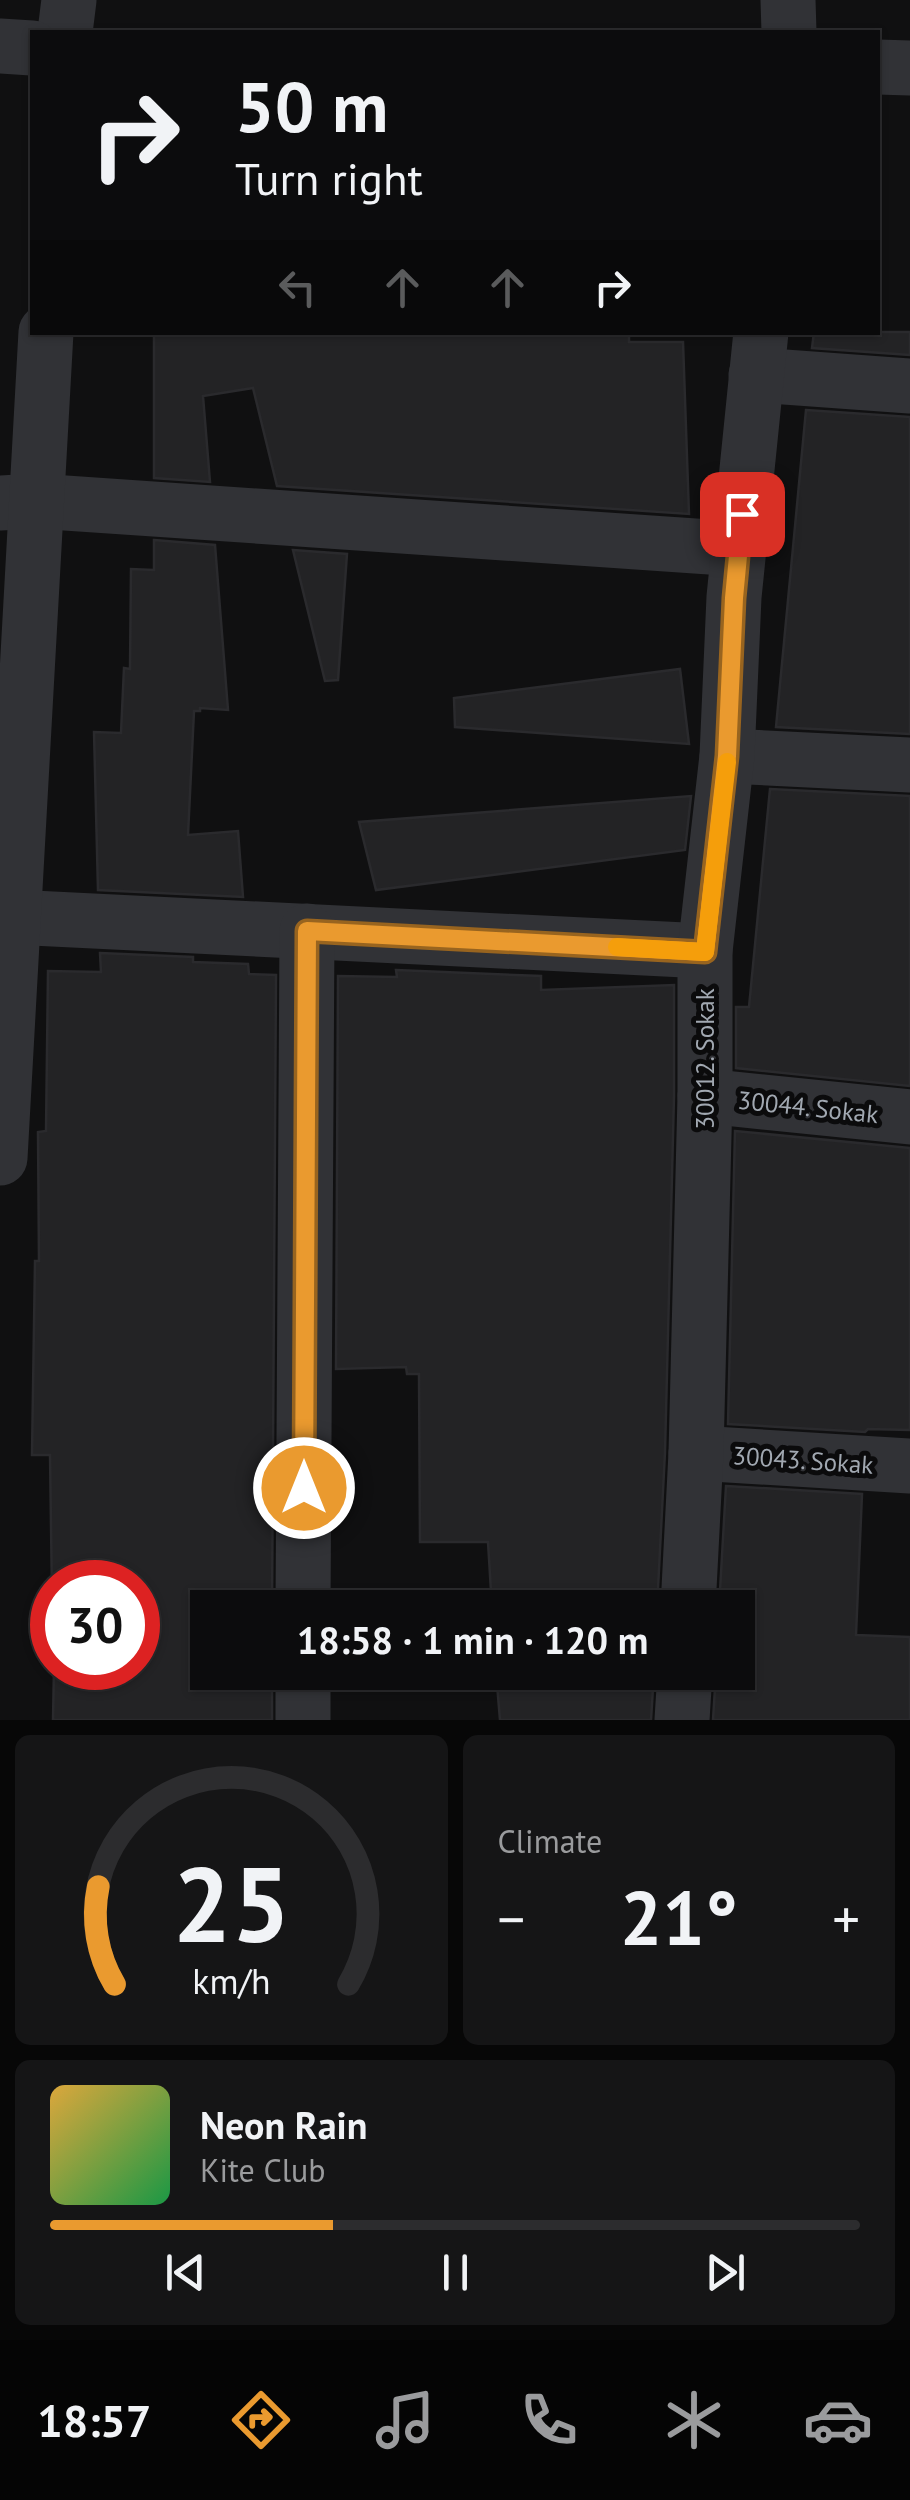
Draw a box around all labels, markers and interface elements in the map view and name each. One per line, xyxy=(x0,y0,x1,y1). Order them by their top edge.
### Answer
text: 50 m xyxy=(235,61,388,151)
icon: right xyxy=(70,70,200,200)
text: Turn right xyxy=(235,149,423,207)
icon: left xyxy=(270,260,325,315)
icon: ahead xyxy=(375,260,430,315)
icon: ahead xyxy=(480,260,535,315)
icon: right xyxy=(585,260,640,315)
pin xyxy=(700,472,785,557)
icon: arrive xyxy=(715,487,770,542)
street label: 30012. Sokak xyxy=(689,988,721,1130)
street label: 30044. Sokak xyxy=(736,1084,880,1130)
position arrow xyxy=(252,1436,356,1540)
street label: 30043. Sokak xyxy=(731,1439,875,1481)
speed limit sign: 30 xyxy=(30,1560,160,1690)
text: 18:58 · 1 min · 120 m xyxy=(297,1615,648,1664)
text: Climate xyxy=(498,1820,602,1862)
text: 25 xyxy=(172,1836,290,1971)
text: 21° xyxy=(620,1869,738,1966)
text: − xyxy=(498,1883,525,1954)
text: + xyxy=(832,1883,860,1954)
text: km/h xyxy=(192,1958,270,2004)
text: Neon Rain xyxy=(200,2100,367,2149)
text: Kite Club xyxy=(200,2149,326,2191)
icon: previous xyxy=(158,2245,213,2300)
icon: pause xyxy=(428,2245,483,2300)
icon: next xyxy=(698,2245,753,2300)
icon: directions xyxy=(226,2385,296,2455)
icon: music xyxy=(370,2385,440,2455)
icon: phone xyxy=(514,2385,584,2455)
icon: climate xyxy=(659,2385,729,2455)
icon: car xyxy=(803,2385,873,2455)
text: 18:57 xyxy=(37,2391,151,2449)

